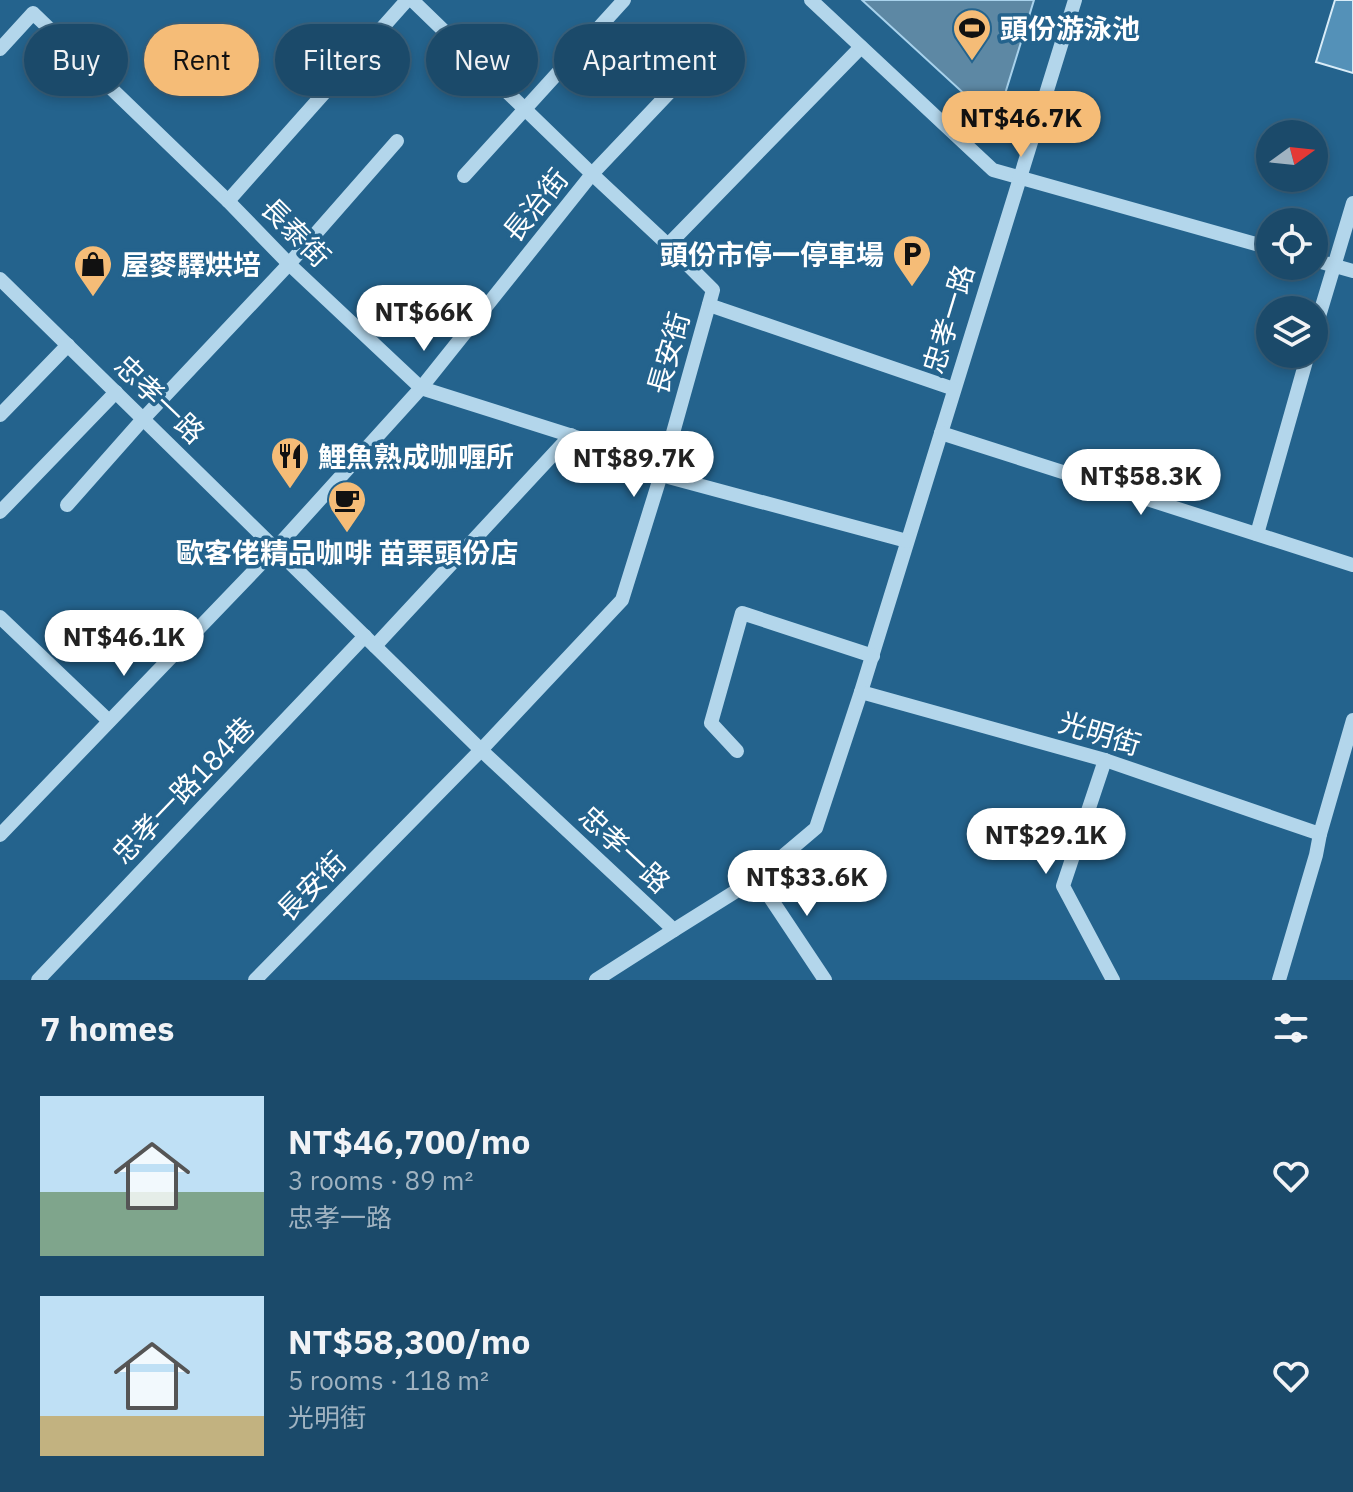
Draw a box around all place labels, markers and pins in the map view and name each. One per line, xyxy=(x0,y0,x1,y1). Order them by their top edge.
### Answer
sports icon: 頭份游泳池 xyxy=(951,7,993,62)
place label: 頭份游泳池 xyxy=(1000,10,1140,47)
pin: NT$46.7K xyxy=(938,91,1104,159)
parking icon: 頭份市停一停車場 xyxy=(891,233,933,288)
place label: 頭份市停一停車場 xyxy=(660,236,884,273)
shop icon: 屋麥驛烘培 xyxy=(72,243,114,298)
place label: 屋麥驛烘培 xyxy=(121,246,261,283)
pin: NT$66K xyxy=(359,285,489,353)
pin: NT$89.7K xyxy=(551,431,717,499)
restaurant icon: 鯉魚熟成咖喱所 xyxy=(269,435,311,490)
place label: 鯉魚熟成咖喱所 xyxy=(318,438,514,475)
pin: NT$58.3K xyxy=(1058,449,1224,517)
cafe icon: 歐客佬精品咖啡 苗栗頭份店 xyxy=(326,479,368,534)
place label: 歐客佬精品咖啡 苗栗頭份店 xyxy=(176,534,518,571)
pin: NT$46.1K xyxy=(41,610,207,678)
pin: NT$29.1K xyxy=(963,808,1129,876)
pin: NT$33.6K xyxy=(724,850,890,918)

